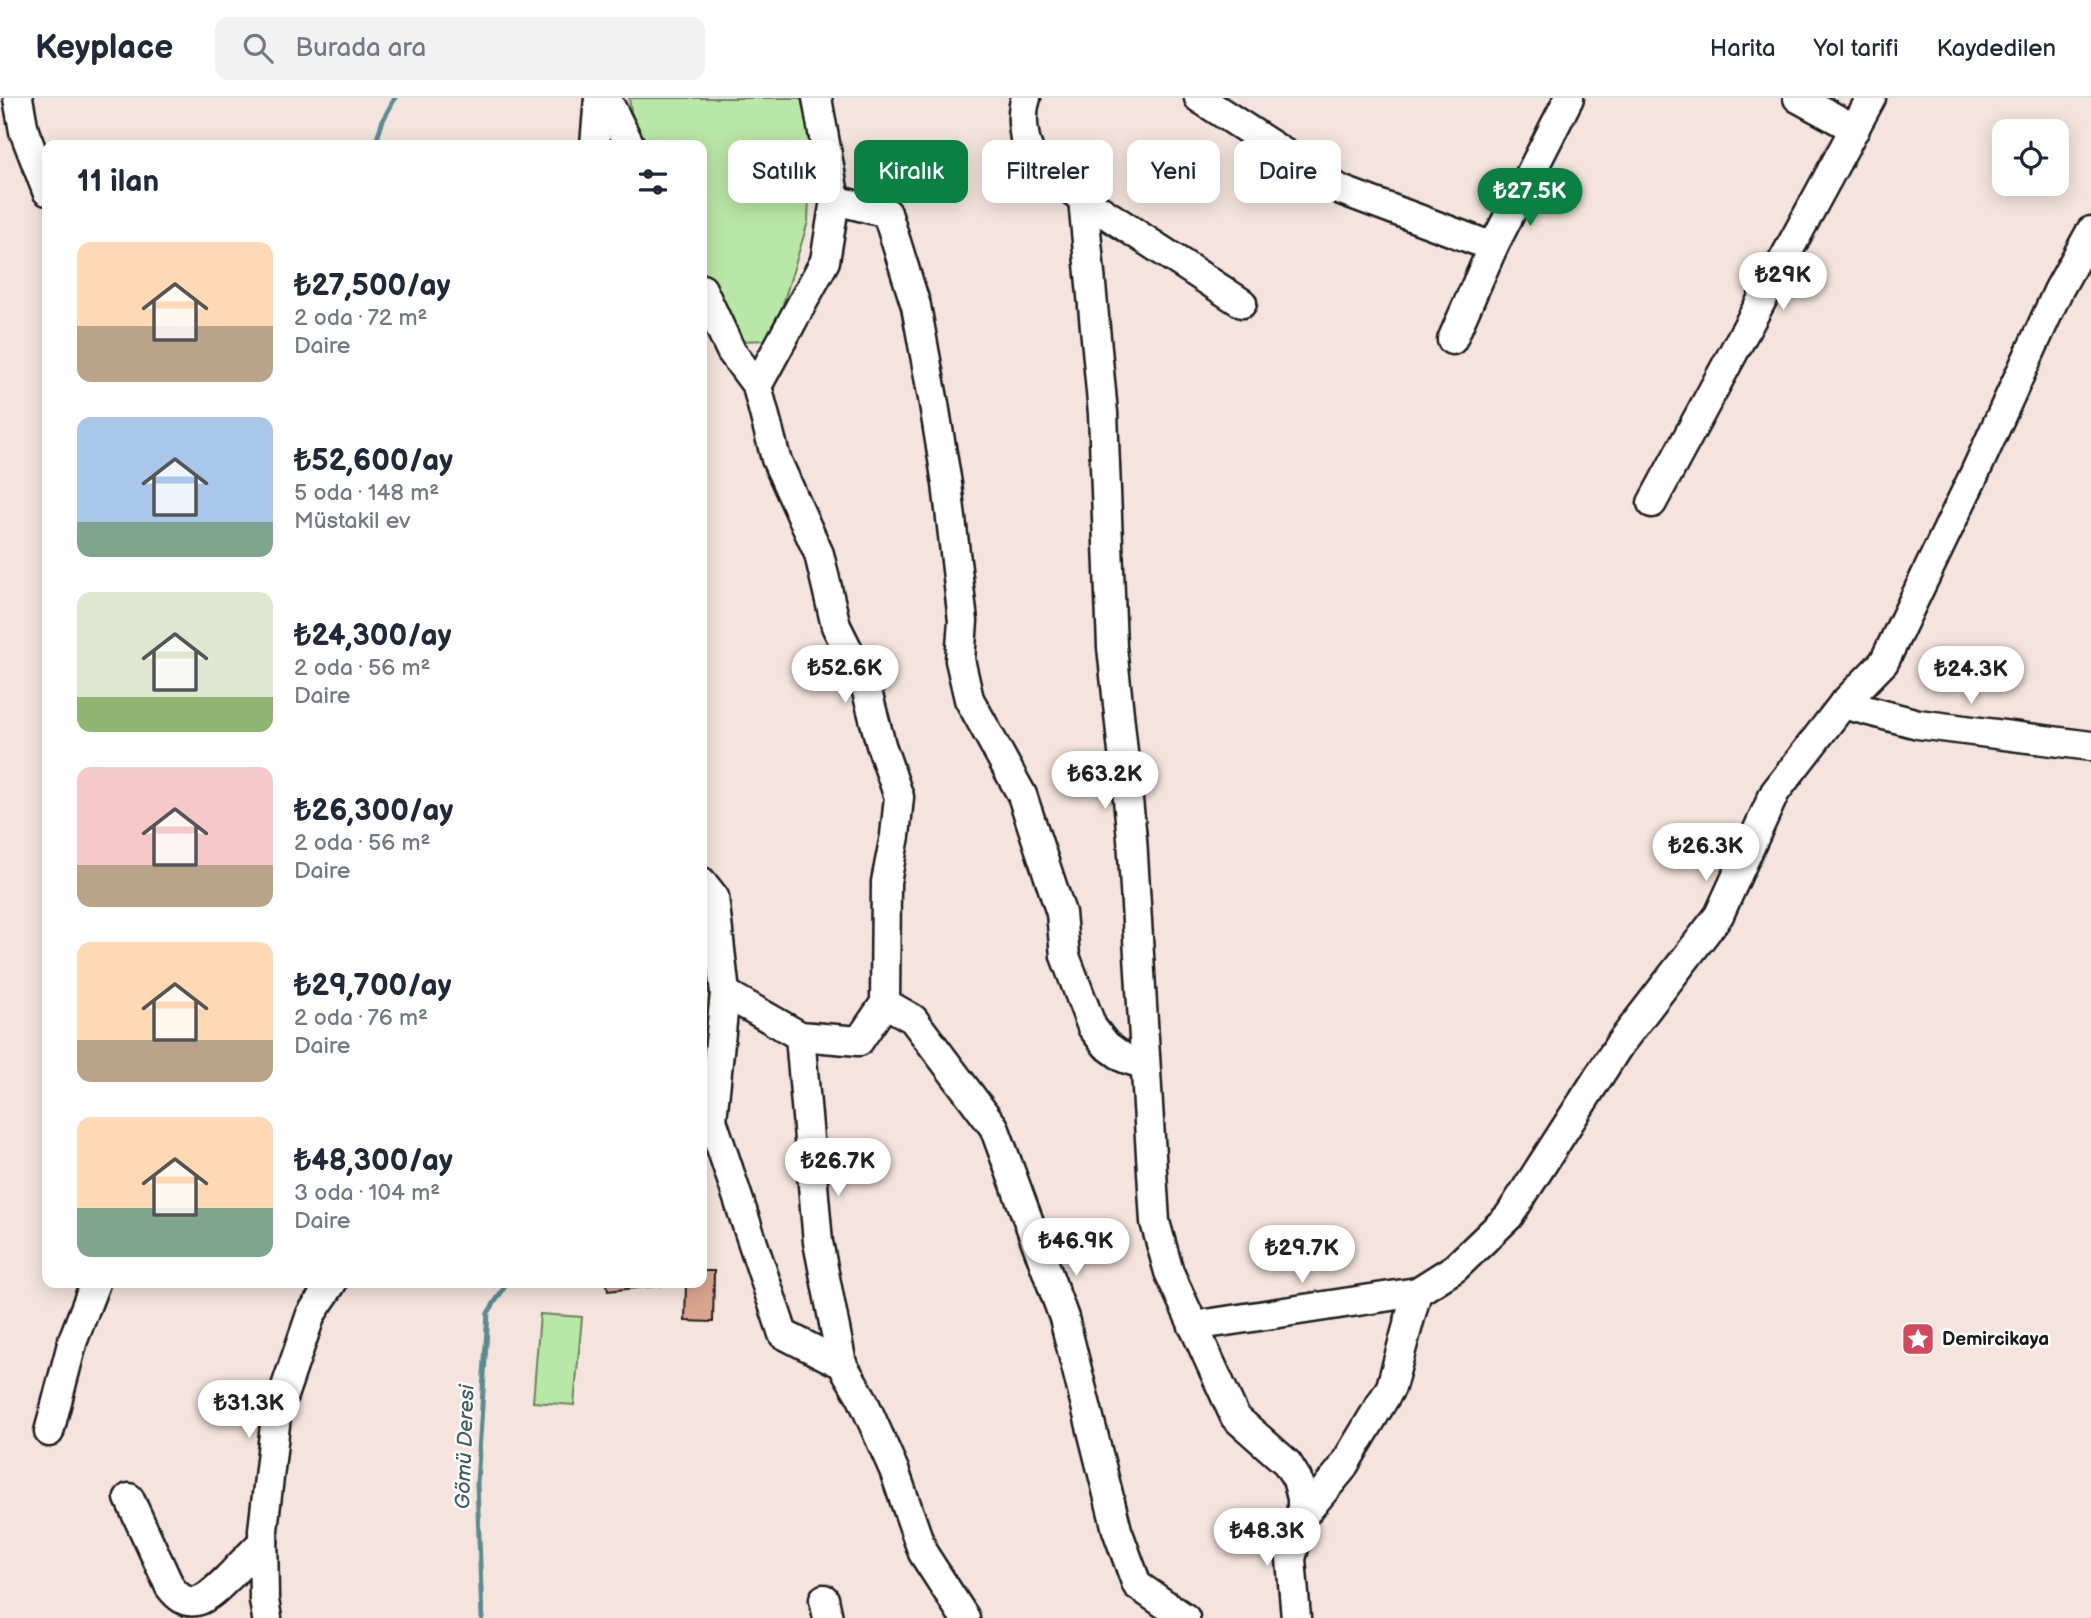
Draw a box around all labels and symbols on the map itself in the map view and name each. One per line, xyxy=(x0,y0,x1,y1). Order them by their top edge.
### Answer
pin: ₺27.5K xyxy=(1473,169,1587,228)
pin: ₺29K xyxy=(1742,252,1824,312)
pin: ₺52.6K xyxy=(788,646,902,705)
pin: ₺24.3K xyxy=(1914,646,2028,706)
pin: ₺63.2K xyxy=(1048,752,1162,811)
pin: ₺26.3K xyxy=(1649,824,1763,883)
pin: ₺26.7K xyxy=(781,1138,895,1198)
pin: ₺46.9K xyxy=(1019,1218,1133,1278)
pin: ₺29.7K xyxy=(1245,1226,1359,1285)
place icon: Demircikaya xyxy=(1899,1320,1937,1358)
place label: Demircikaya xyxy=(1942,1328,2049,1351)
pin: ₺31.3K xyxy=(192,1380,306,1440)
water label: Gömü Deresi xyxy=(450,1383,480,1510)
pin: ₺48.3K xyxy=(1210,1508,1324,1568)

